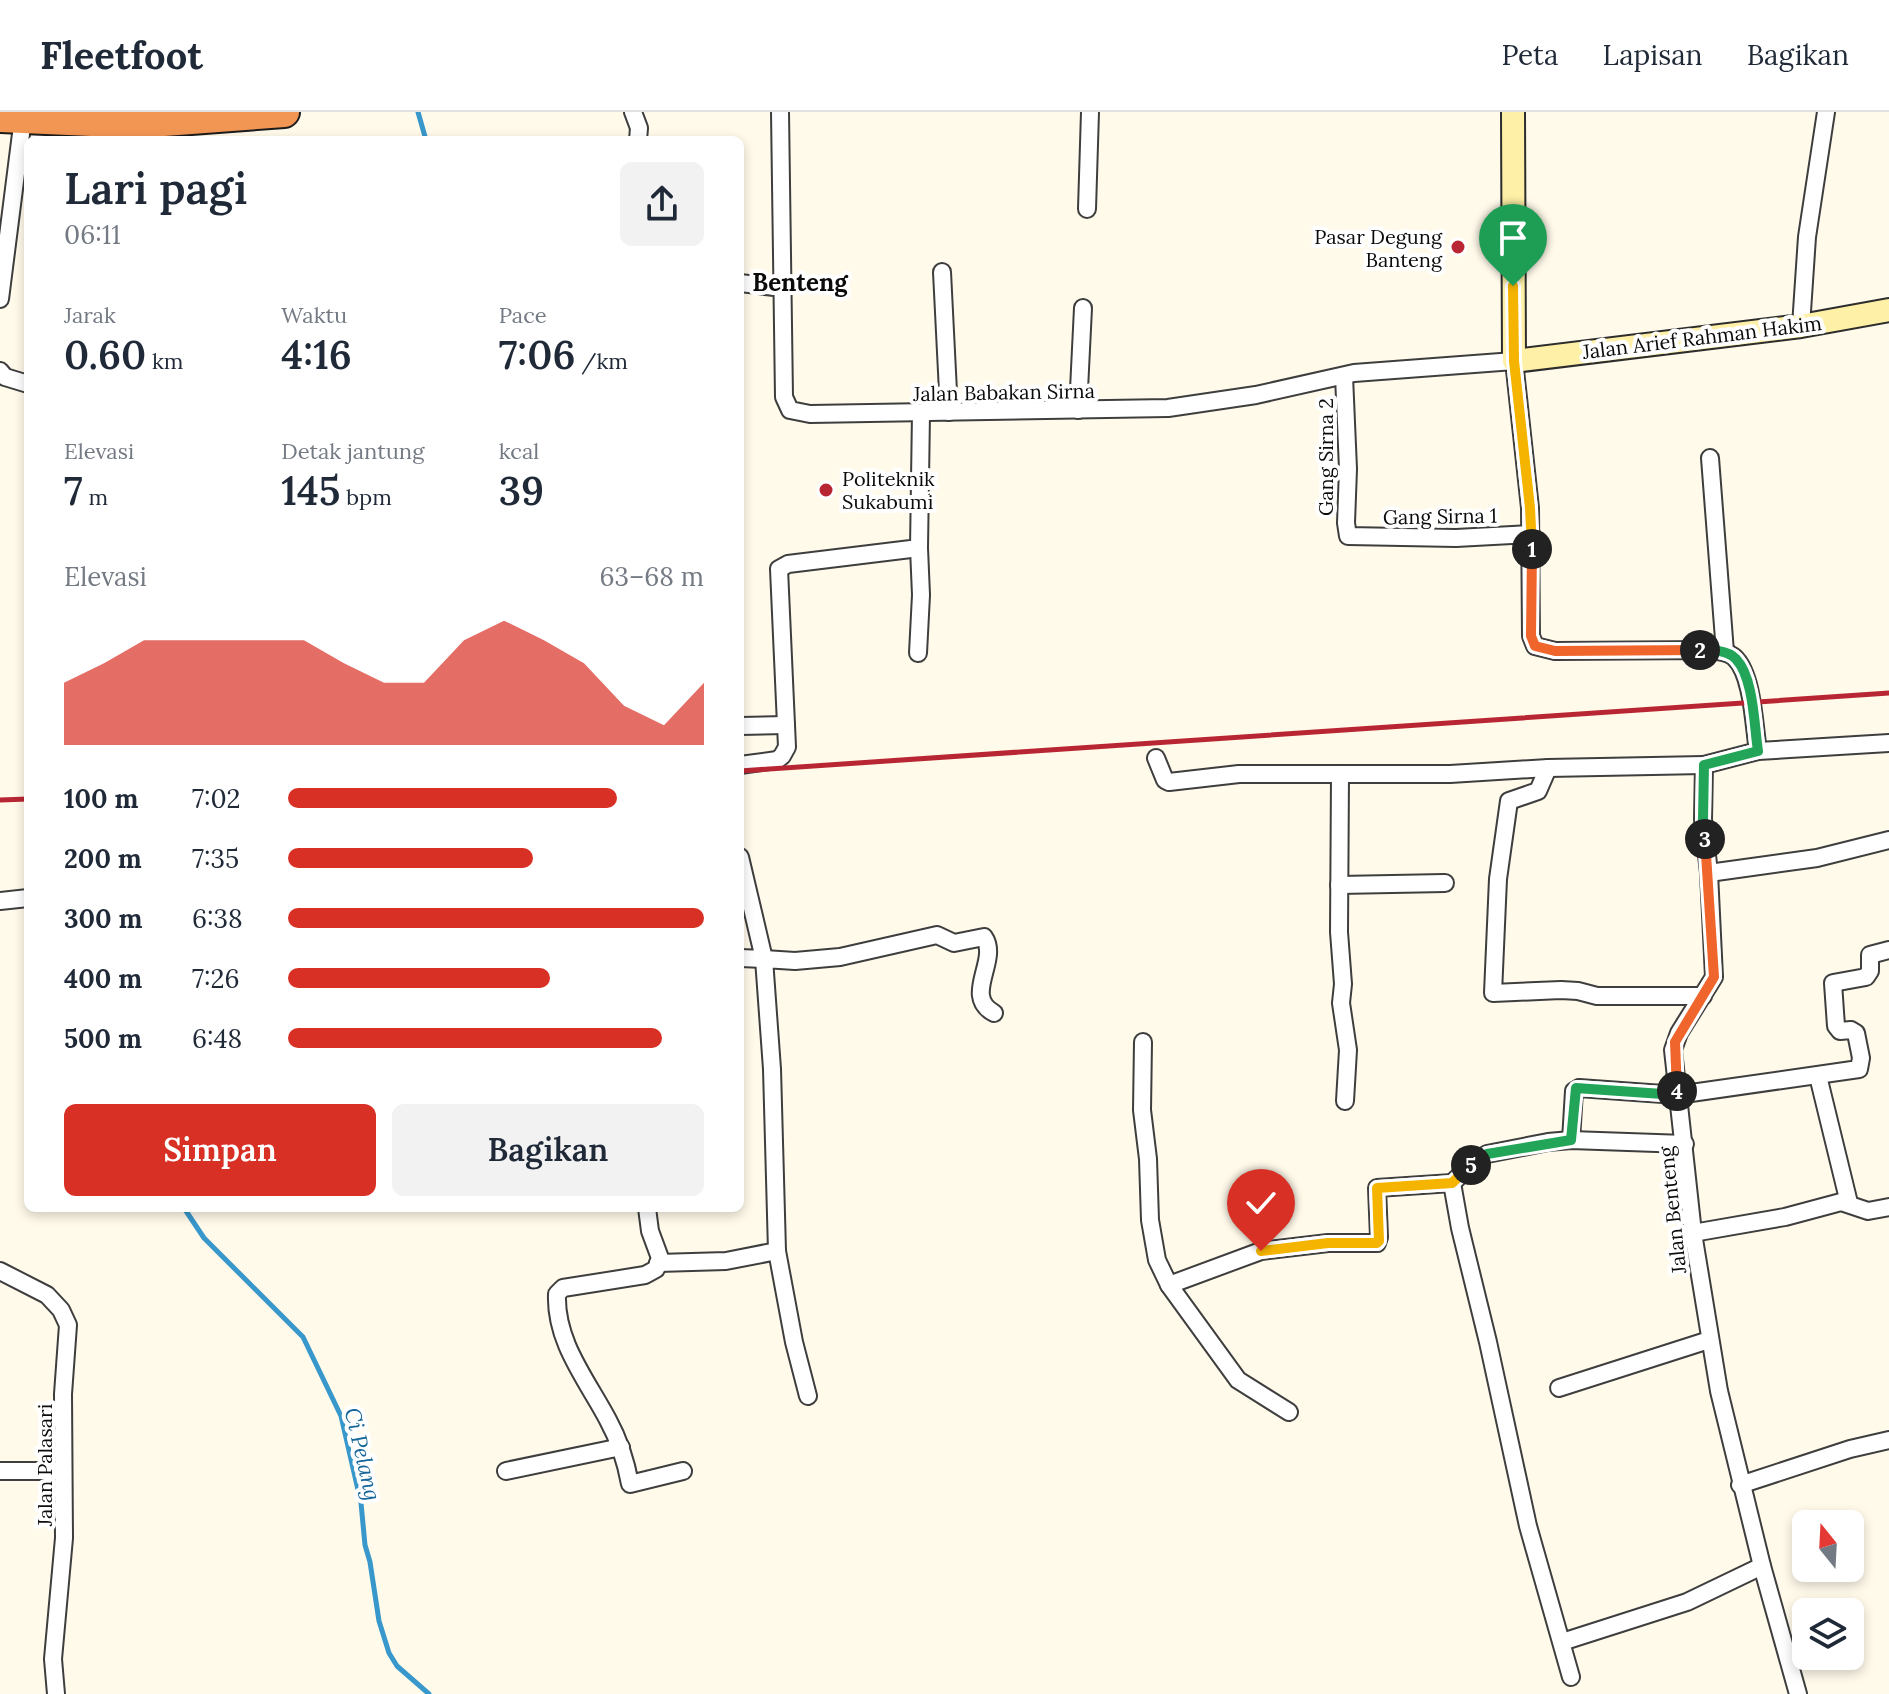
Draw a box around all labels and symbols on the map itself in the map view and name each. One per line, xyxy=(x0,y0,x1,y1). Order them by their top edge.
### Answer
pin xyxy=(1479,204,1547,286)
place label: Pasar Degung Banteng xyxy=(1314,224,1443,272)
marker: Pasar Degung Banteng xyxy=(1449,238,1467,256)
district label: Benteng xyxy=(752,267,849,298)
street label: Jalan Arief Rahman Hakim xyxy=(1580,310,1823,364)
street label: Jalan Babakan Sirna xyxy=(912,378,1095,406)
street label: Gang Sirna 2 xyxy=(1313,398,1338,516)
place label: Politeknik Sukabumi xyxy=(842,466,935,514)
marker: Politeknik Sukabumi xyxy=(817,481,835,499)
street label: Gang Sirna 1 xyxy=(1383,503,1497,529)
pin: 1 xyxy=(1512,529,1552,569)
pin: 2 xyxy=(1680,630,1720,670)
pin: 3 xyxy=(1685,819,1725,859)
pin: 4 xyxy=(1657,1071,1697,1111)
street label: Jalan Benteng xyxy=(1653,1144,1691,1276)
pin: 5 xyxy=(1451,1145,1491,1185)
pin xyxy=(1227,1169,1295,1251)
street label: Jalan Palasari xyxy=(32,1404,57,1527)
water label: Ci Pelang xyxy=(339,1405,387,1503)
north arrow xyxy=(1792,1510,1864,1582)

